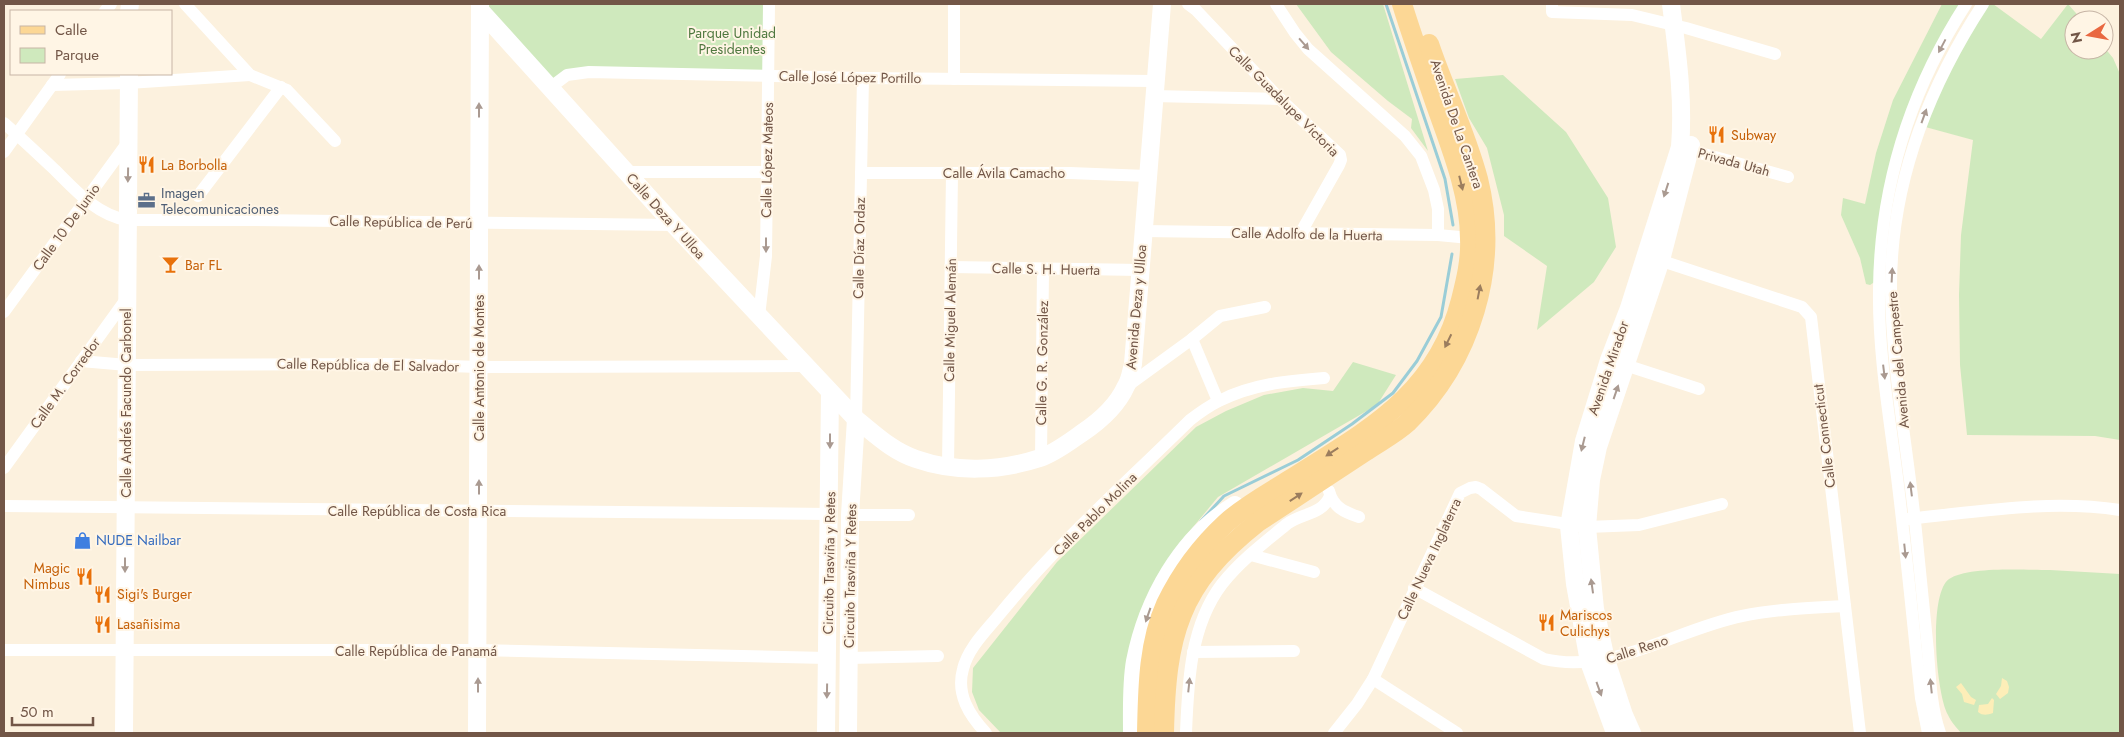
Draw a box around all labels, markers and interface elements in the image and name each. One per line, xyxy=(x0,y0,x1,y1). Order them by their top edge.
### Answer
legend xyxy=(10,10,172,75)
north arrow xyxy=(2064,10,2114,60)
text: Calle xyxy=(55,19,87,41)
park label: Parque Unidad Presidentes xyxy=(688,23,776,59)
text: N xyxy=(2065,30,2087,45)
one-way arrow xyxy=(1298,37,1309,50)
one-way arrow xyxy=(1937,39,1946,52)
street label: Calle Guadalupe Victoria xyxy=(1224,41,1344,161)
text: Parque xyxy=(55,44,99,66)
street label: Avenida De La Cantera xyxy=(1425,57,1489,191)
street label: Calle José López Portillo xyxy=(779,66,922,88)
one-way arrow xyxy=(475,101,483,117)
street label: Calle López Mateos xyxy=(756,102,778,218)
one-way arrow xyxy=(1921,109,1928,124)
restaurant icon: Subway xyxy=(1707,125,1727,145)
place label: Subway xyxy=(1731,125,1777,145)
street label: Privada Utah xyxy=(1696,143,1772,181)
restaurant icon: La Borbolla xyxy=(137,155,157,175)
place label: La Borbolla xyxy=(161,155,227,175)
street label: Calle Ávila Camacho xyxy=(943,163,1066,183)
one-way arrow xyxy=(123,167,131,183)
street label: Calle Deza Y Ulloa xyxy=(622,169,710,263)
one-way arrow xyxy=(1457,175,1465,191)
street label: Calle 10 De Junio xyxy=(28,179,105,275)
one-way arrow xyxy=(1662,182,1669,197)
place label: Imagen Telecomunicaciones xyxy=(161,183,279,219)
office icon: Imagen Telecomunicaciones xyxy=(137,191,157,211)
street label: Calle Díaz Ordaz xyxy=(848,196,870,299)
street label: Calle República de Perú xyxy=(329,211,473,233)
street label: Calle Adolfo de la Huerta xyxy=(1231,223,1383,245)
one-way arrow xyxy=(762,237,770,253)
street label: Avenida Deza y Ulloa xyxy=(1121,244,1151,370)
bar icon: Bar FL xyxy=(161,255,181,275)
place label: Bar FL xyxy=(185,255,223,275)
street label: Calle Miguel Alemán xyxy=(939,258,961,382)
street label: Calle S. H. Huerta xyxy=(992,258,1100,280)
one-way arrow xyxy=(475,264,483,280)
one-way arrow xyxy=(1888,267,1896,283)
one-way arrow xyxy=(1476,284,1484,300)
street label: Avenida del Campestre xyxy=(1882,291,1914,429)
street label: Calle Antonio de Montes xyxy=(469,294,489,441)
street label: Calle G. R. González xyxy=(1031,300,1053,426)
street label: Calle Andrés Facundo Carbonel xyxy=(116,308,136,498)
street label: Avenida Mirador xyxy=(1583,318,1634,418)
street label: Calle M. Corredor xyxy=(25,333,105,433)
one-way arrow xyxy=(1443,334,1452,349)
street label: Calle República de El Salvador xyxy=(277,353,460,377)
one-way arrow xyxy=(1880,364,1888,380)
street label: Calle Connecticut xyxy=(1808,382,1840,489)
one-way arrow xyxy=(1612,384,1620,399)
one-way arrow xyxy=(826,433,834,449)
one-way arrow xyxy=(1579,436,1587,451)
one-way arrow xyxy=(1325,447,1339,457)
street label: Calle Pablo Molina xyxy=(1049,468,1141,560)
one-way arrow xyxy=(475,479,483,495)
one-way arrow xyxy=(1907,481,1915,497)
street label: Circuito Trasviña y Retes xyxy=(818,491,840,635)
one-way arrow xyxy=(1290,492,1303,502)
street label: Calle Nueva Inglaterra xyxy=(1392,495,1466,623)
street label: Calle República de Costa Rica xyxy=(328,501,506,521)
street label: Circuito Trasviña Y Retes xyxy=(839,503,861,648)
shop icon: NUDE Nailbar xyxy=(72,530,92,550)
place label: NUDE Nailbar xyxy=(96,530,181,550)
one-way arrow xyxy=(1901,543,1909,559)
one-way arrow xyxy=(121,557,129,573)
place label: Magic Nimbus xyxy=(24,558,70,594)
restaurant icon: Magic Nimbus xyxy=(74,566,94,586)
one-way arrow xyxy=(1588,577,1596,593)
restaurant icon: Sigi's Burger xyxy=(93,584,113,604)
place label: Sigi's Burger xyxy=(117,584,192,604)
place label: Mariscos Culichys xyxy=(1560,605,1612,641)
one-way arrow xyxy=(1144,608,1152,623)
restaurant icon: Mariscos Culichys xyxy=(1536,613,1556,633)
restaurant icon: Lasañisima xyxy=(93,614,113,634)
place label: Lasañisima xyxy=(117,614,180,634)
street label: Calle Reno xyxy=(1603,629,1671,668)
street label: Calle República de Panamá xyxy=(335,641,497,661)
one-way arrow xyxy=(474,676,482,692)
one-way arrow xyxy=(1185,676,1193,692)
one-way arrow xyxy=(1927,677,1935,693)
one-way arrow xyxy=(1596,682,1603,697)
one-way arrow xyxy=(823,683,831,699)
scale bar xyxy=(12,694,94,726)
text: 50 m xyxy=(20,701,54,723)

